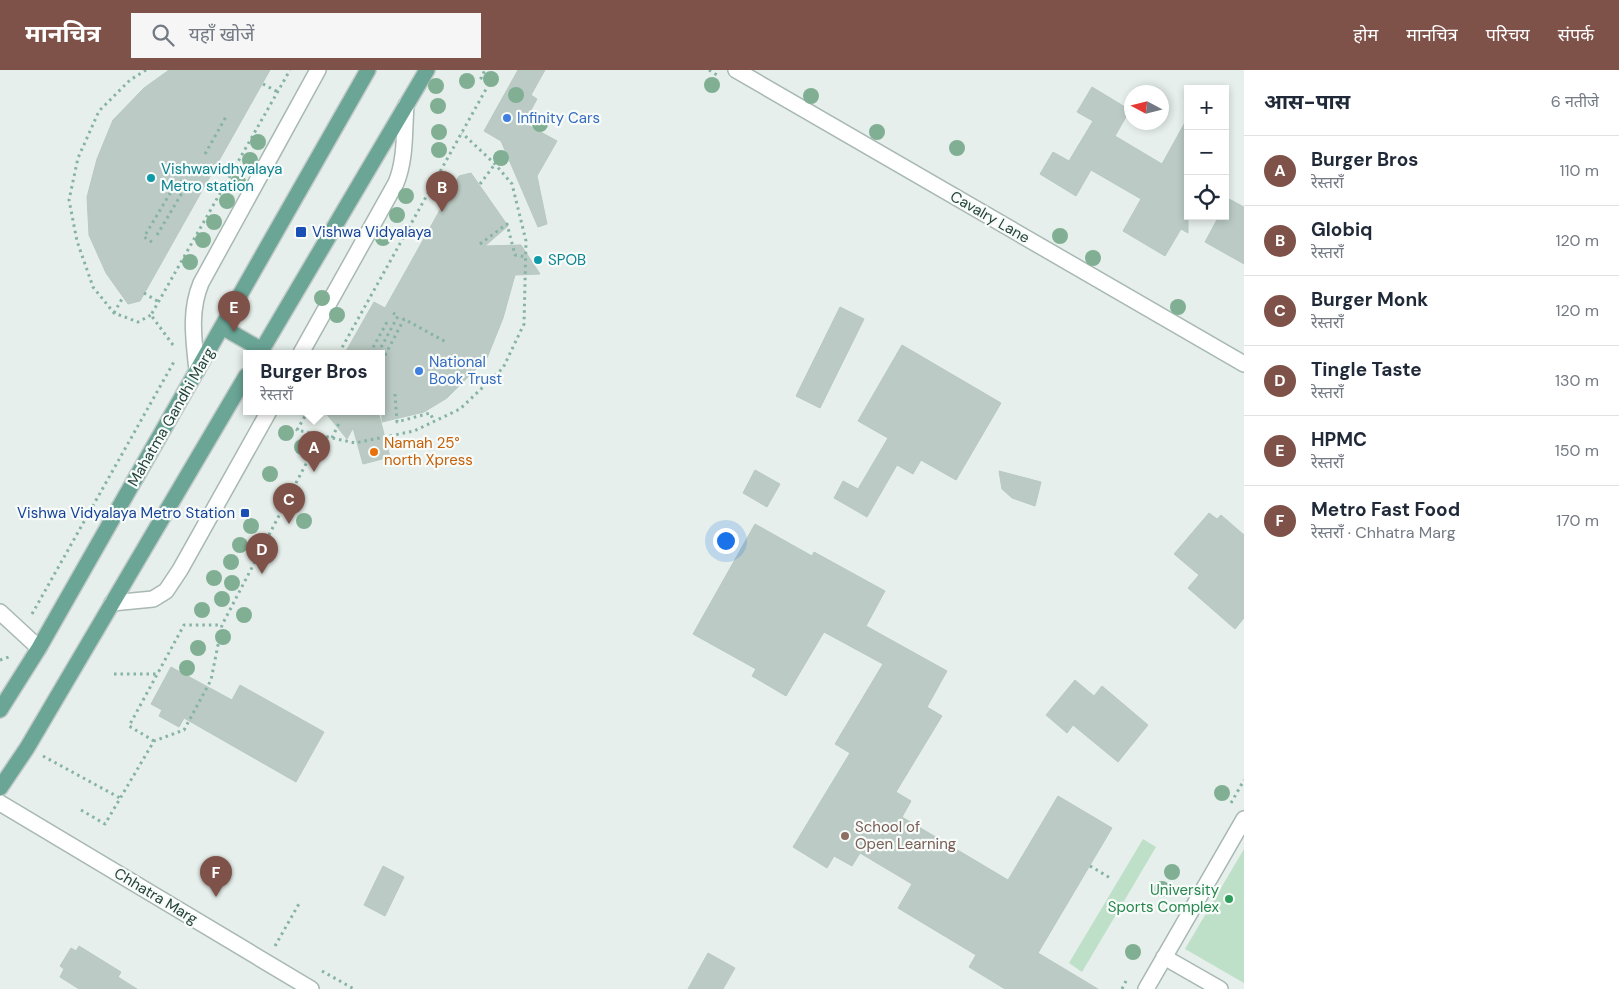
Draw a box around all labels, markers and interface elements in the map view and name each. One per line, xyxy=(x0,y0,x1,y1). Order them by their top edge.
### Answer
search box xyxy=(131,13,481,58)
text: मानचित्र xyxy=(25,18,101,49)
icon: search xyxy=(149,21,177,49)
text: यहाँ खोजें xyxy=(189,22,254,47)
text: होम xyxy=(1353,23,1378,47)
text: मानचित्र xyxy=(1406,23,1458,47)
text: परिचय xyxy=(1486,23,1530,47)
text: संपर्क xyxy=(1558,23,1594,47)
north arrow xyxy=(1124,85,1169,130)
map controls xyxy=(1184,85,1229,220)
button: + xyxy=(1184,85,1229,130)
text: आस-पास xyxy=(1264,88,1350,116)
text: 6 नतीजे xyxy=(1551,91,1599,112)
place label: Infinity Cars xyxy=(517,108,600,128)
marker: Infinity Cars xyxy=(501,112,513,124)
button: − xyxy=(1184,130,1229,175)
text: Burger Bros xyxy=(1311,147,1418,172)
place label: Vishwavidhyalaya Metro station xyxy=(161,159,283,196)
text: A xyxy=(1274,160,1286,181)
text: 110 m xyxy=(1560,160,1599,181)
pin: B xyxy=(426,171,458,212)
marker: Vishwavidhyalaya Metro station xyxy=(145,172,157,184)
text: रेस्तराँ xyxy=(1311,172,1344,193)
button: locate xyxy=(1184,175,1229,220)
street label: Cavalry Lane xyxy=(947,186,1033,248)
text: Globiq xyxy=(1311,217,1373,242)
place label: Vishwa Vidyalaya xyxy=(312,222,432,242)
marker: Vishwa Vidyalaya xyxy=(294,225,308,239)
text: B xyxy=(1275,230,1285,251)
text: 120 m xyxy=(1555,230,1599,251)
text: रेस्तराँ xyxy=(1311,242,1344,263)
place label: SPOB xyxy=(548,250,586,270)
marker: SPOB xyxy=(532,254,544,266)
text: Burger Monk xyxy=(1311,287,1428,312)
pin: E xyxy=(218,291,250,332)
text: C xyxy=(1274,300,1286,321)
text: 120 m xyxy=(1555,300,1599,321)
text: रेस्तराँ xyxy=(1311,312,1344,333)
street label: Mahatma Gandhi Marg xyxy=(123,344,219,490)
popup xyxy=(243,350,385,415)
place label: National Book Trust xyxy=(429,352,502,389)
text: Tingle Taste xyxy=(1311,357,1422,382)
text: Burger Bros xyxy=(260,359,368,384)
marker: National Book Trust xyxy=(413,365,425,377)
text: D xyxy=(1274,370,1286,391)
text: 130 m xyxy=(1555,370,1599,391)
text: रेस्तराँ xyxy=(1311,382,1344,403)
text: रेस्तराँ xyxy=(260,384,293,405)
text: HPMC xyxy=(1311,427,1367,452)
pin: A xyxy=(298,431,330,472)
place label: Namah 25° north Xpress xyxy=(384,433,473,470)
text: E xyxy=(1275,440,1285,461)
text: 150 m xyxy=(1555,440,1599,461)
marker: Namah 25° north Xpress xyxy=(368,446,380,458)
text: रेस्तराँ xyxy=(1311,452,1344,473)
pin: C xyxy=(273,483,305,524)
text: Metro Fast Food xyxy=(1311,497,1460,522)
place label: Vishwa Vidyalaya Metro Station xyxy=(17,503,235,523)
marker: Vishwa Vidyalaya Metro Station xyxy=(239,507,251,519)
text: F xyxy=(1276,510,1284,531)
text: 170 m xyxy=(1556,510,1599,531)
text: रेस्तराँ · Chhatra Marg xyxy=(1311,522,1456,543)
your location xyxy=(713,528,739,554)
pin: D xyxy=(246,533,278,574)
place label: School of Open Learning xyxy=(855,817,956,854)
marker: School of Open Learning xyxy=(839,830,851,842)
pin: F xyxy=(200,856,232,897)
street label: Chhatra Marg xyxy=(111,863,201,929)
place label: University Sports Complex xyxy=(1108,880,1220,917)
marker: University Sports Complex xyxy=(1223,893,1235,905)

